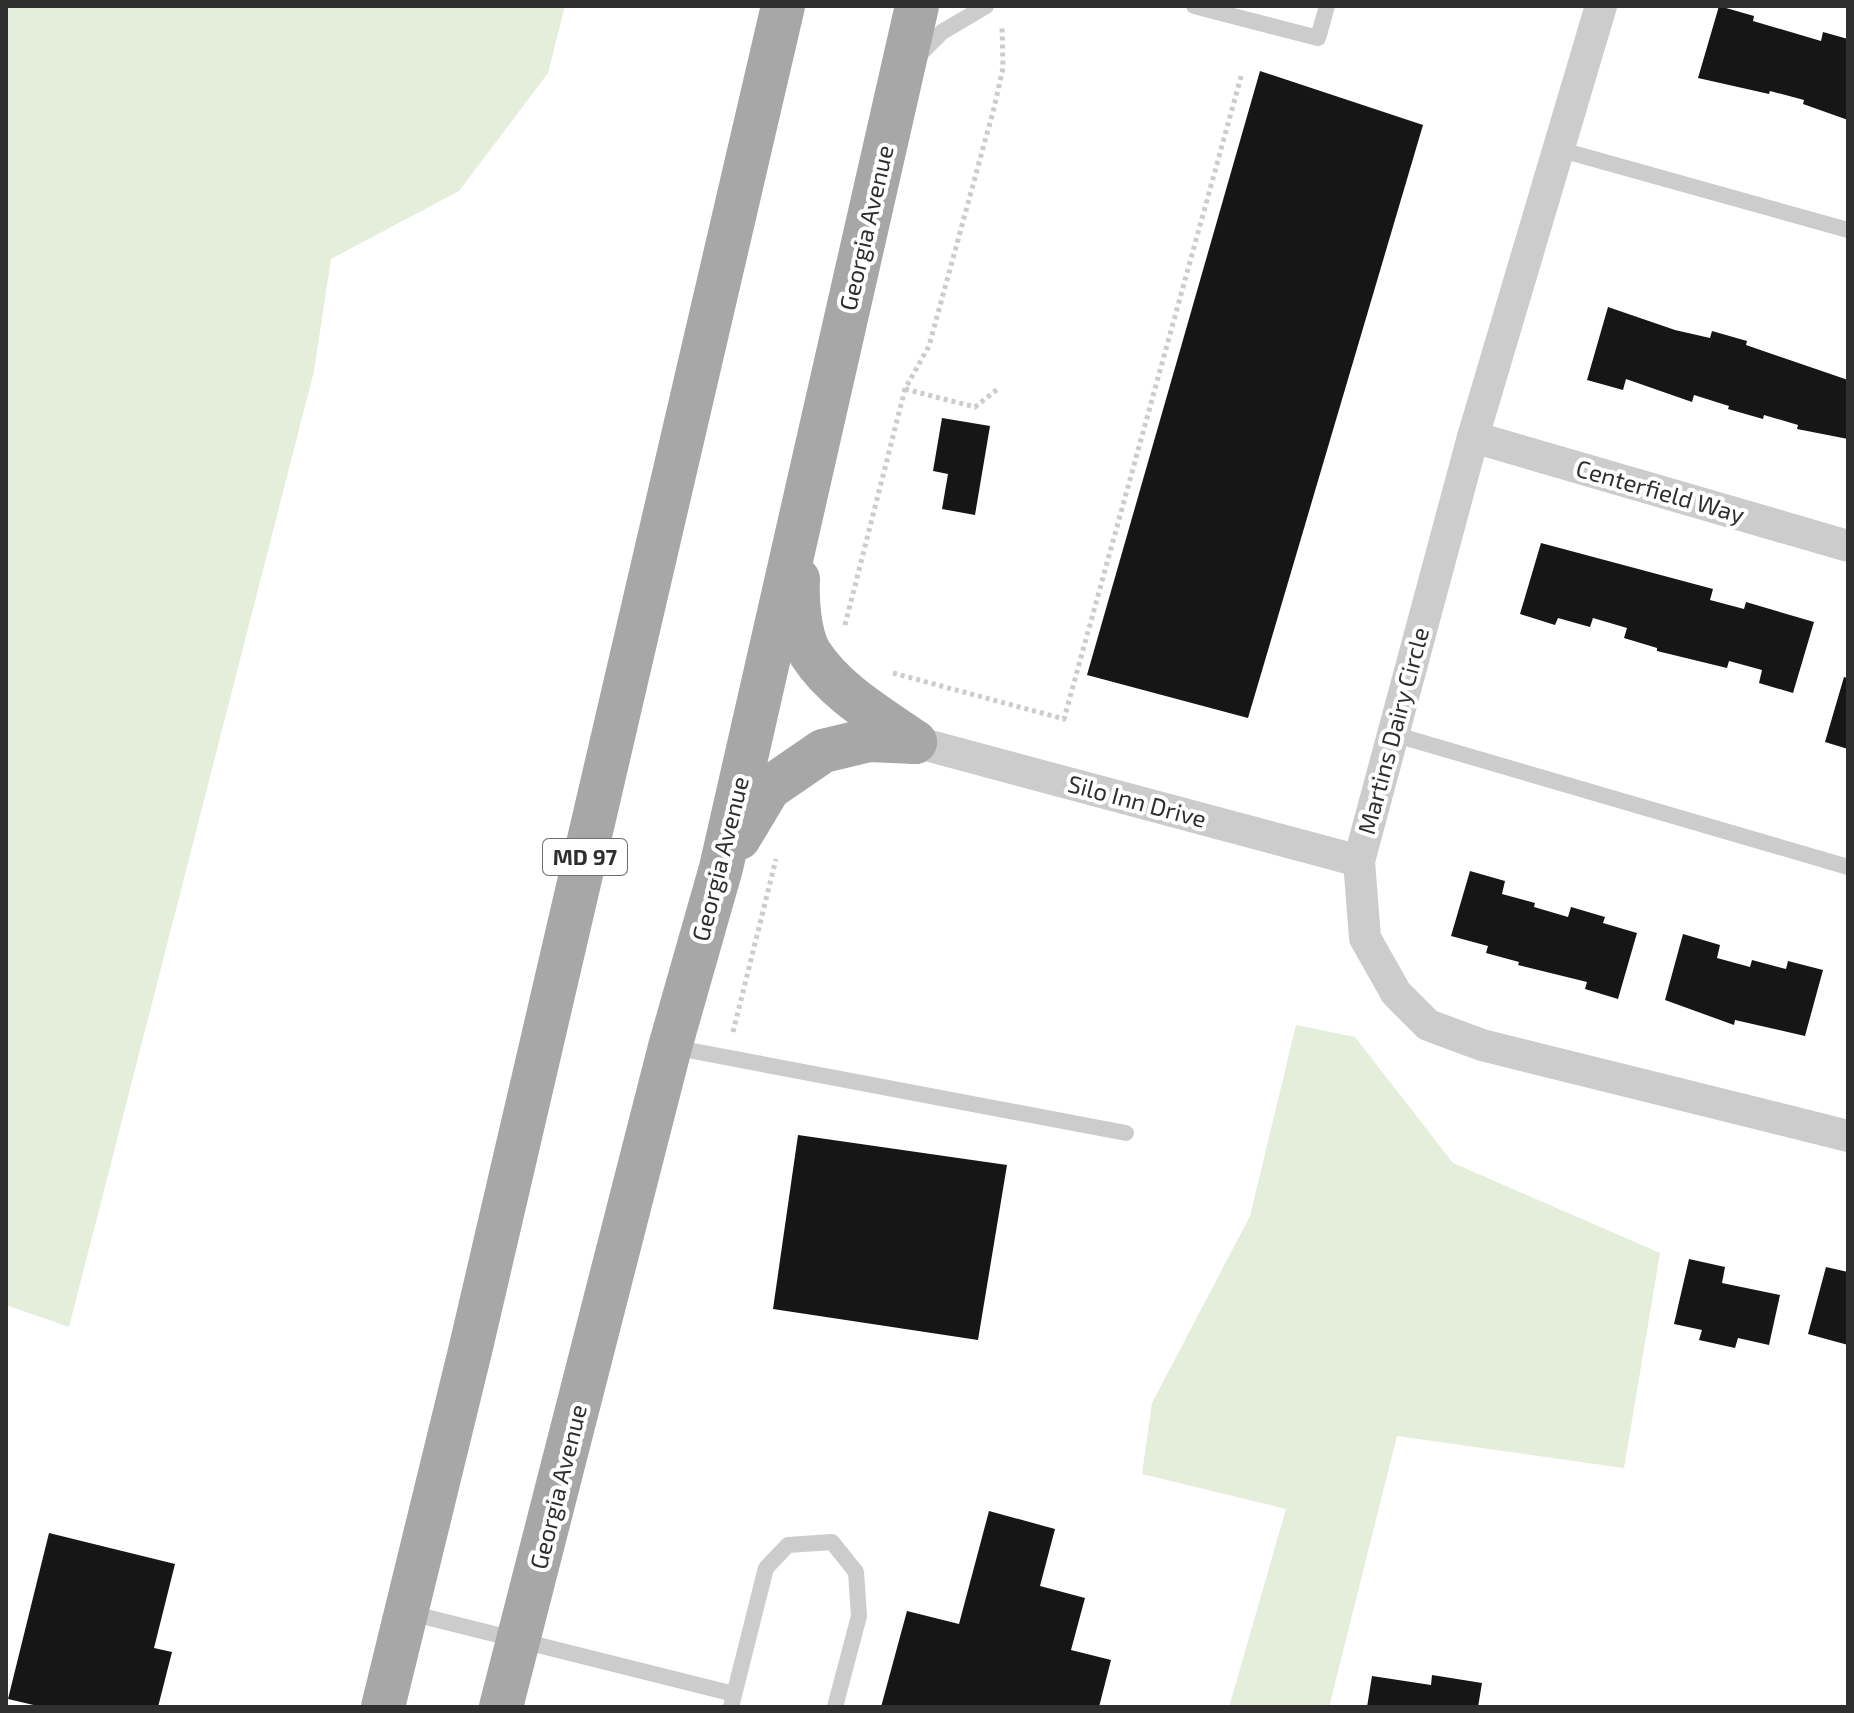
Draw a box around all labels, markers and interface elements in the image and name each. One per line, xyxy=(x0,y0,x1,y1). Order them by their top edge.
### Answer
street label: Georgia Avenue xyxy=(832,142,899,313)
street label: Centerfield Way xyxy=(1573,453,1748,529)
street label: Martins Dairy Circle xyxy=(1351,624,1434,837)
street label: Silo Inn Drive xyxy=(1065,768,1210,833)
street label: Georgia Avenue xyxy=(685,773,754,944)
road number: MD 97 xyxy=(543,839,627,875)
street label: Georgia Avenue xyxy=(523,1401,592,1572)

